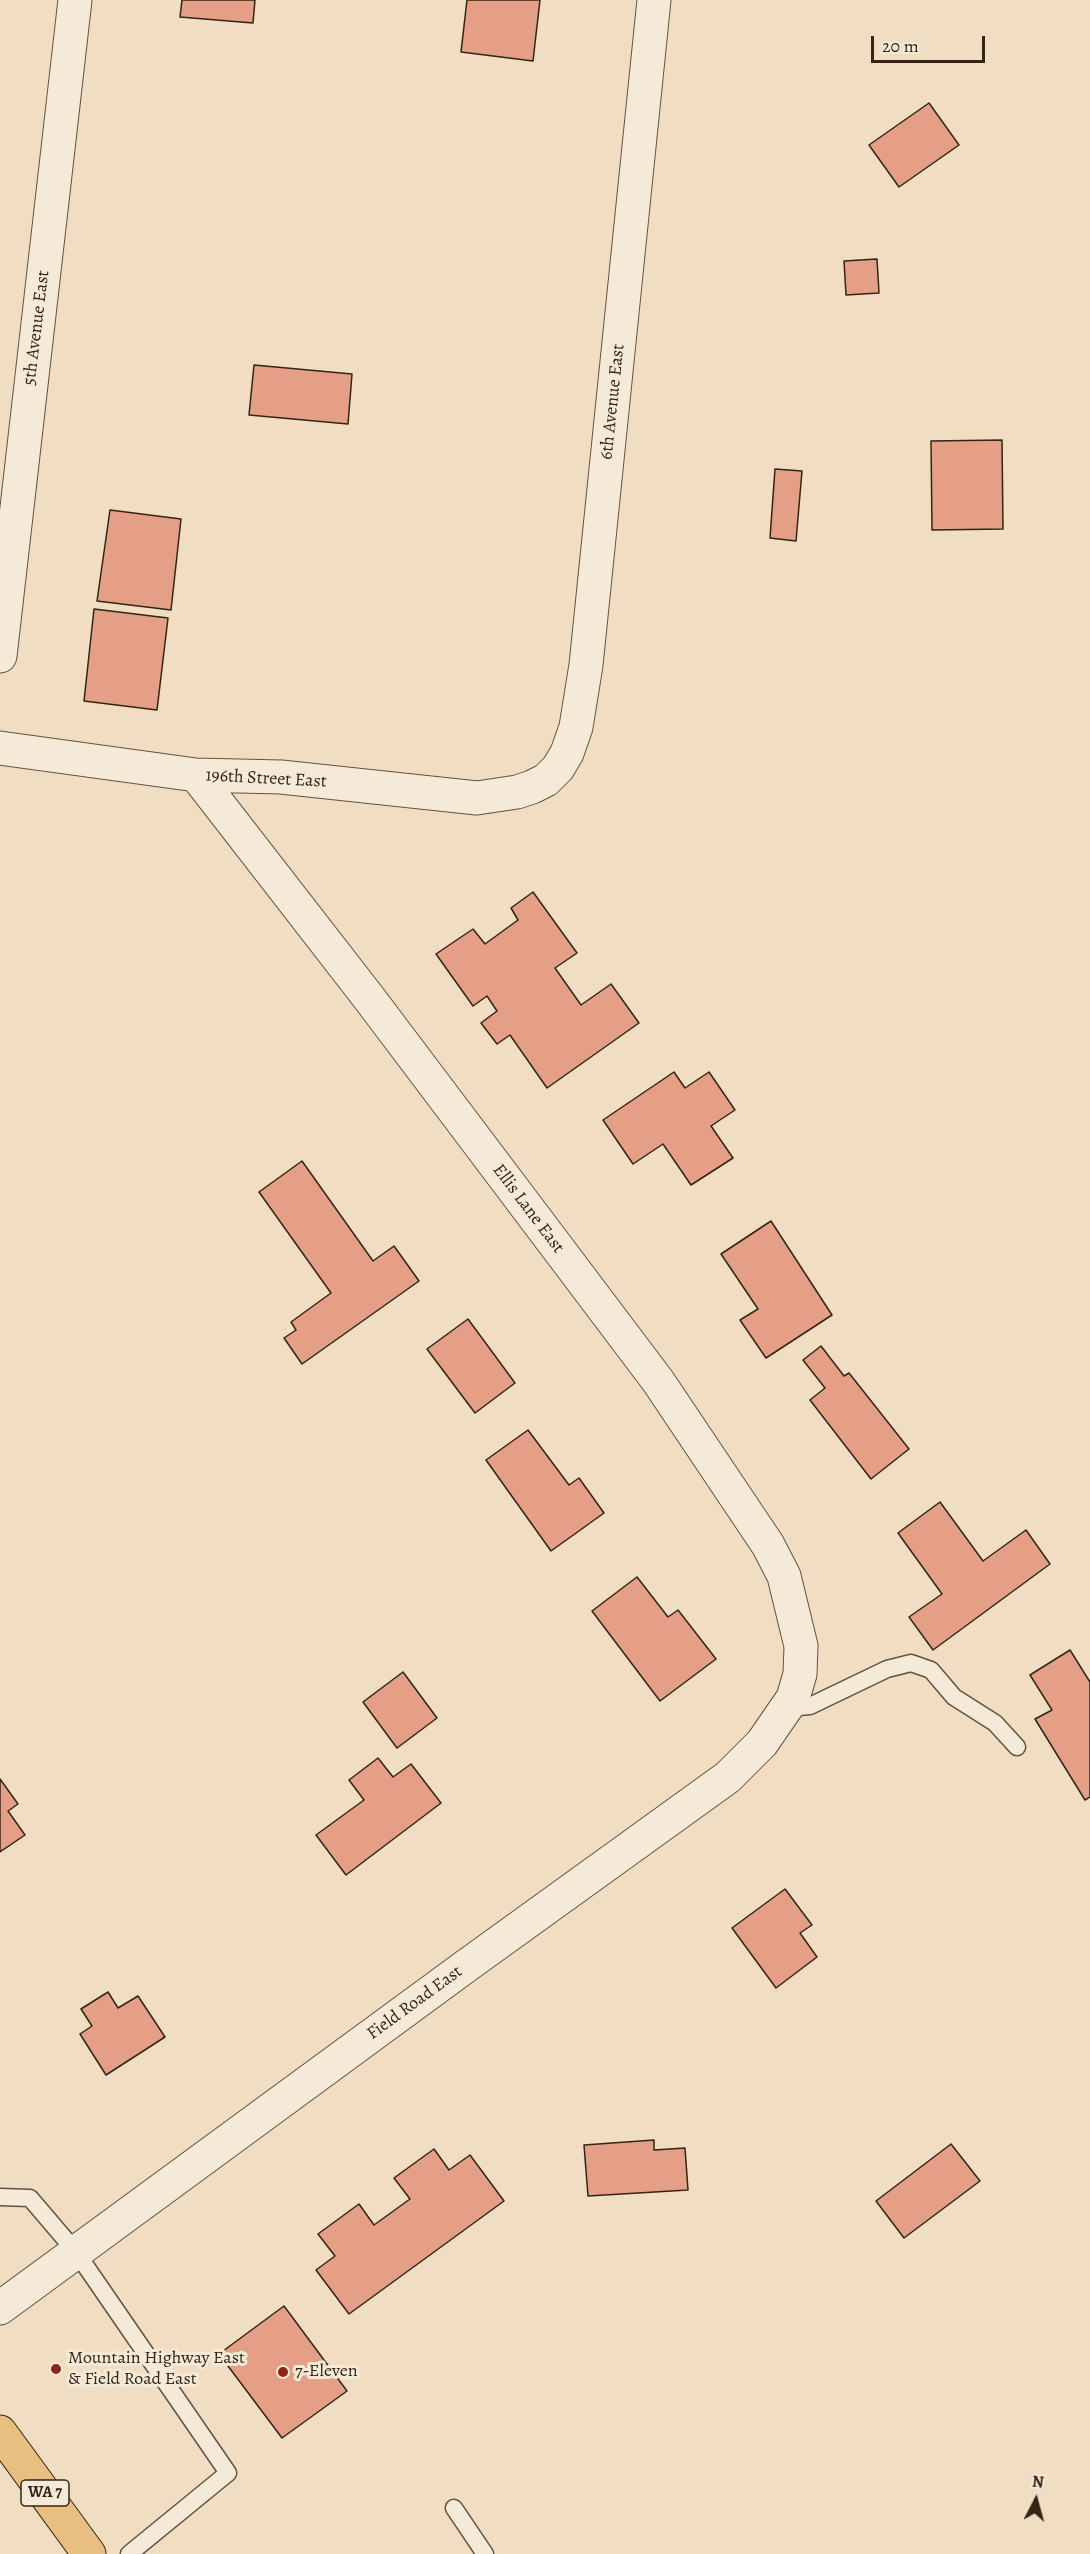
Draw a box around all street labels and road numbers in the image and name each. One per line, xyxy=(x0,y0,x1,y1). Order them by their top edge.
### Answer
street label: 5th Avenue East xyxy=(19,269,55,387)
street label: 6th Avenue East xyxy=(596,343,630,461)
street label: 196th Street East xyxy=(205,765,327,793)
street label: Ellis Lane East xyxy=(487,1160,569,1258)
street label: Field Road East xyxy=(363,1961,467,2045)
road number: WA 7 xyxy=(21,2480,69,2506)

